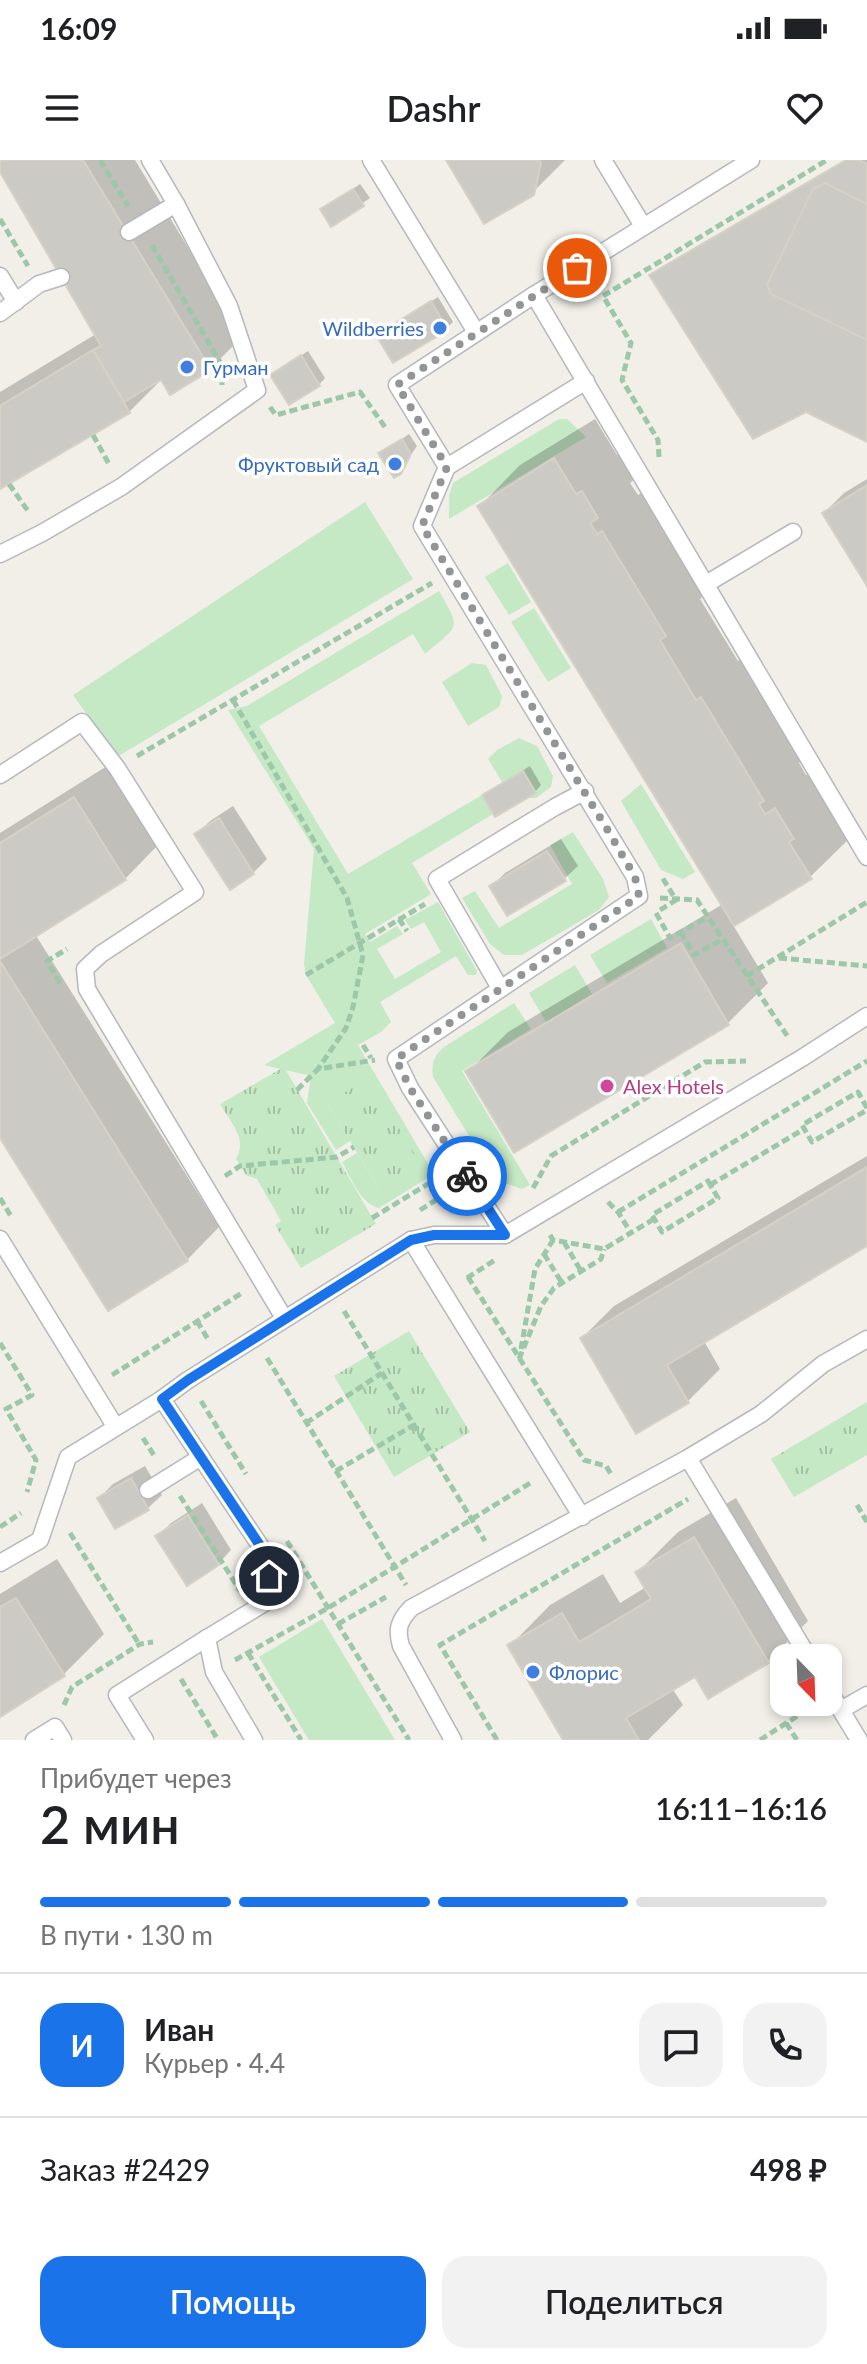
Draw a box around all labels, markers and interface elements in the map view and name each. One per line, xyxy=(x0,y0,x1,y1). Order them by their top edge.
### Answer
text: 16:09 xyxy=(40,10,117,46)
icon: menu xyxy=(40,86,84,130)
text: Dashr xyxy=(386,86,481,130)
icon: heart xyxy=(783,86,827,130)
pin xyxy=(543,234,611,302)
icon: bag xyxy=(555,246,599,290)
place label: Wildberries xyxy=(322,316,424,340)
marker: Wildberries xyxy=(431,319,449,337)
place label: Гурман xyxy=(203,355,269,379)
marker: Гурман xyxy=(178,358,196,376)
place label: Фруктовый сад xyxy=(238,452,379,476)
marker: Фруктовый сад xyxy=(386,455,404,473)
place label: Alex Hotels xyxy=(623,1074,724,1098)
marker: Alex Hotels xyxy=(598,1077,616,1095)
courier xyxy=(427,1136,507,1216)
icon: bike xyxy=(445,1154,489,1198)
pin xyxy=(235,1542,303,1610)
icon: home xyxy=(247,1554,291,1598)
north arrow xyxy=(770,1644,842,1716)
map controls xyxy=(770,1644,842,1716)
place label: Флорис xyxy=(549,1660,619,1684)
marker: Флорис xyxy=(524,1663,542,1681)
text: Прибудет через xyxy=(40,1762,232,1794)
text: 16:11–16:16 xyxy=(655,1790,827,1826)
text: 2 мин xyxy=(40,1793,180,1855)
text: В пути · 130 m xyxy=(40,1919,213,1951)
button: chat xyxy=(639,2003,723,2087)
button: phone xyxy=(743,2003,827,2087)
text: Иван xyxy=(144,2011,214,2047)
text: И xyxy=(70,2027,94,2063)
text: Курьер · 4.4 xyxy=(144,2047,285,2079)
text: Заказ #2429 xyxy=(40,2151,211,2187)
text: 498 ₽ xyxy=(750,2151,827,2187)
button: Помощь xyxy=(40,2256,426,2348)
button: Поделиться xyxy=(442,2256,827,2348)

